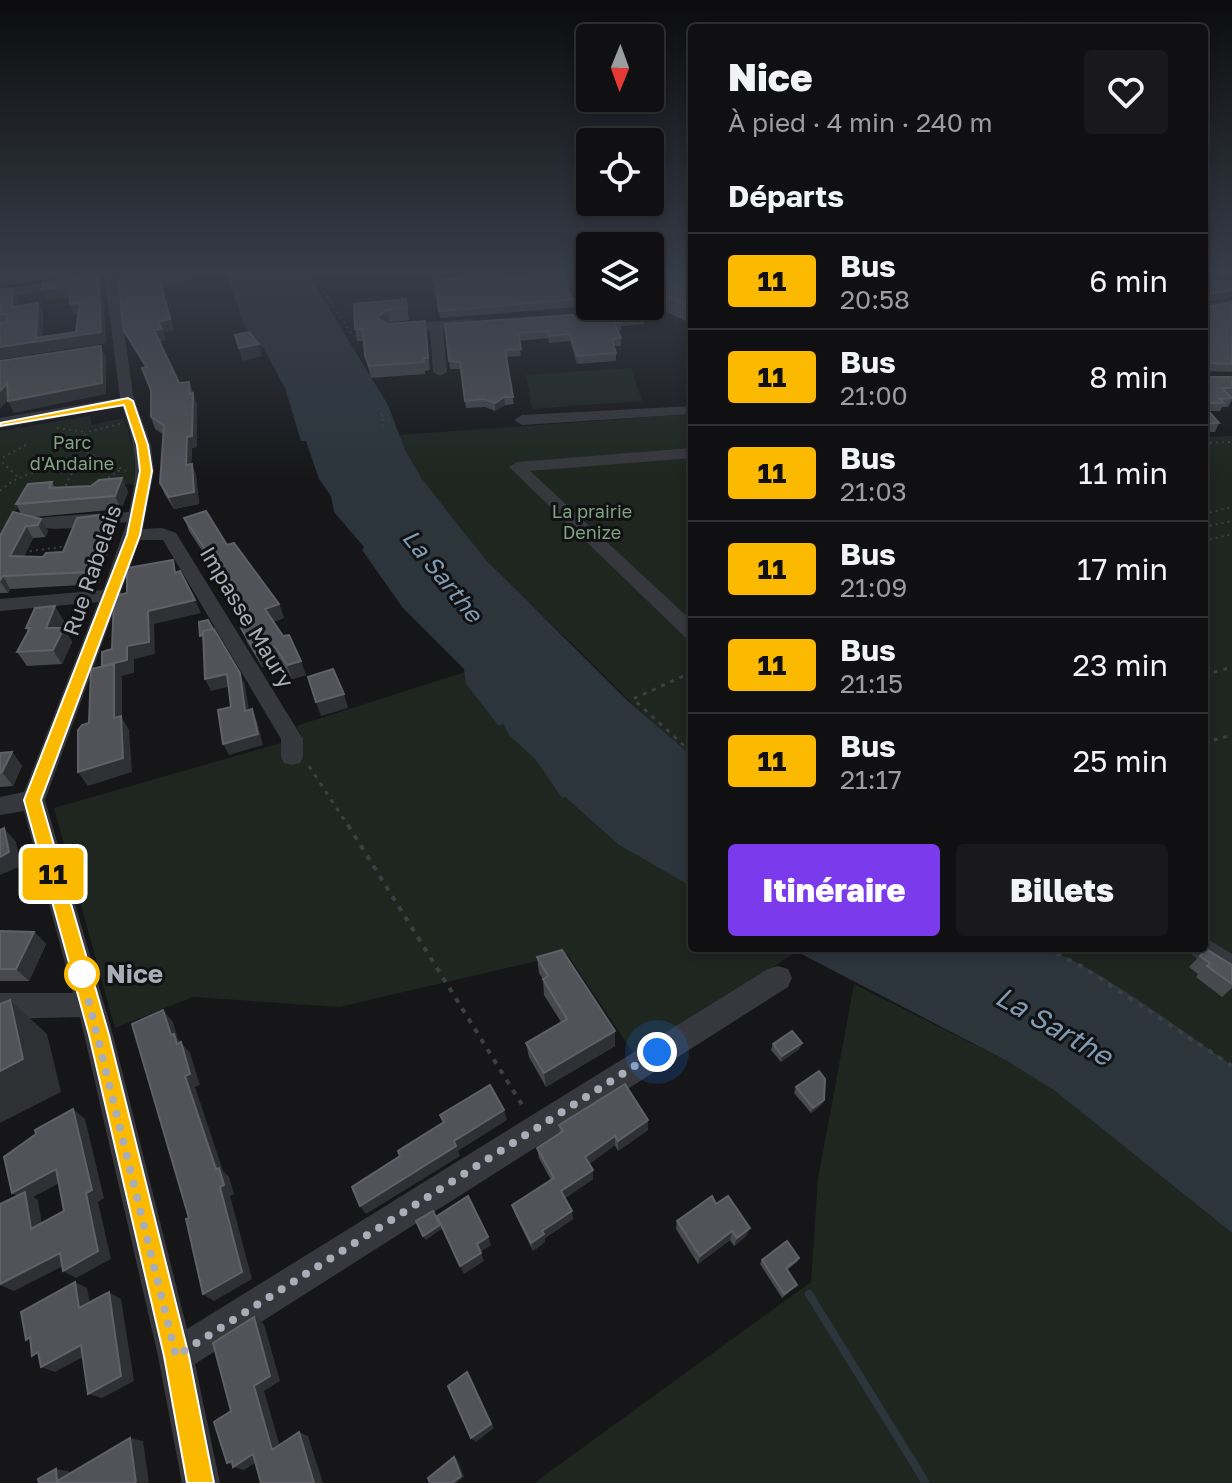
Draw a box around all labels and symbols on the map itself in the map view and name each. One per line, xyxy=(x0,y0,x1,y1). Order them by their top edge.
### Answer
north arrow xyxy=(576,24,664,112)
park label: Parc d'Andaine xyxy=(30,431,114,474)
park label: La prairie Denize xyxy=(552,500,632,543)
street label: Rue Rabelais xyxy=(57,501,127,639)
water label: La Sarthe xyxy=(397,523,491,629)
street label: Impasse Maury xyxy=(195,541,300,692)
line badge: 11 xyxy=(17,848,89,900)
marker: Nice xyxy=(65,957,99,991)
place label: Nice xyxy=(106,958,163,989)
water label: La Sarthe xyxy=(990,979,1120,1073)
your location xyxy=(637,1032,677,1072)

